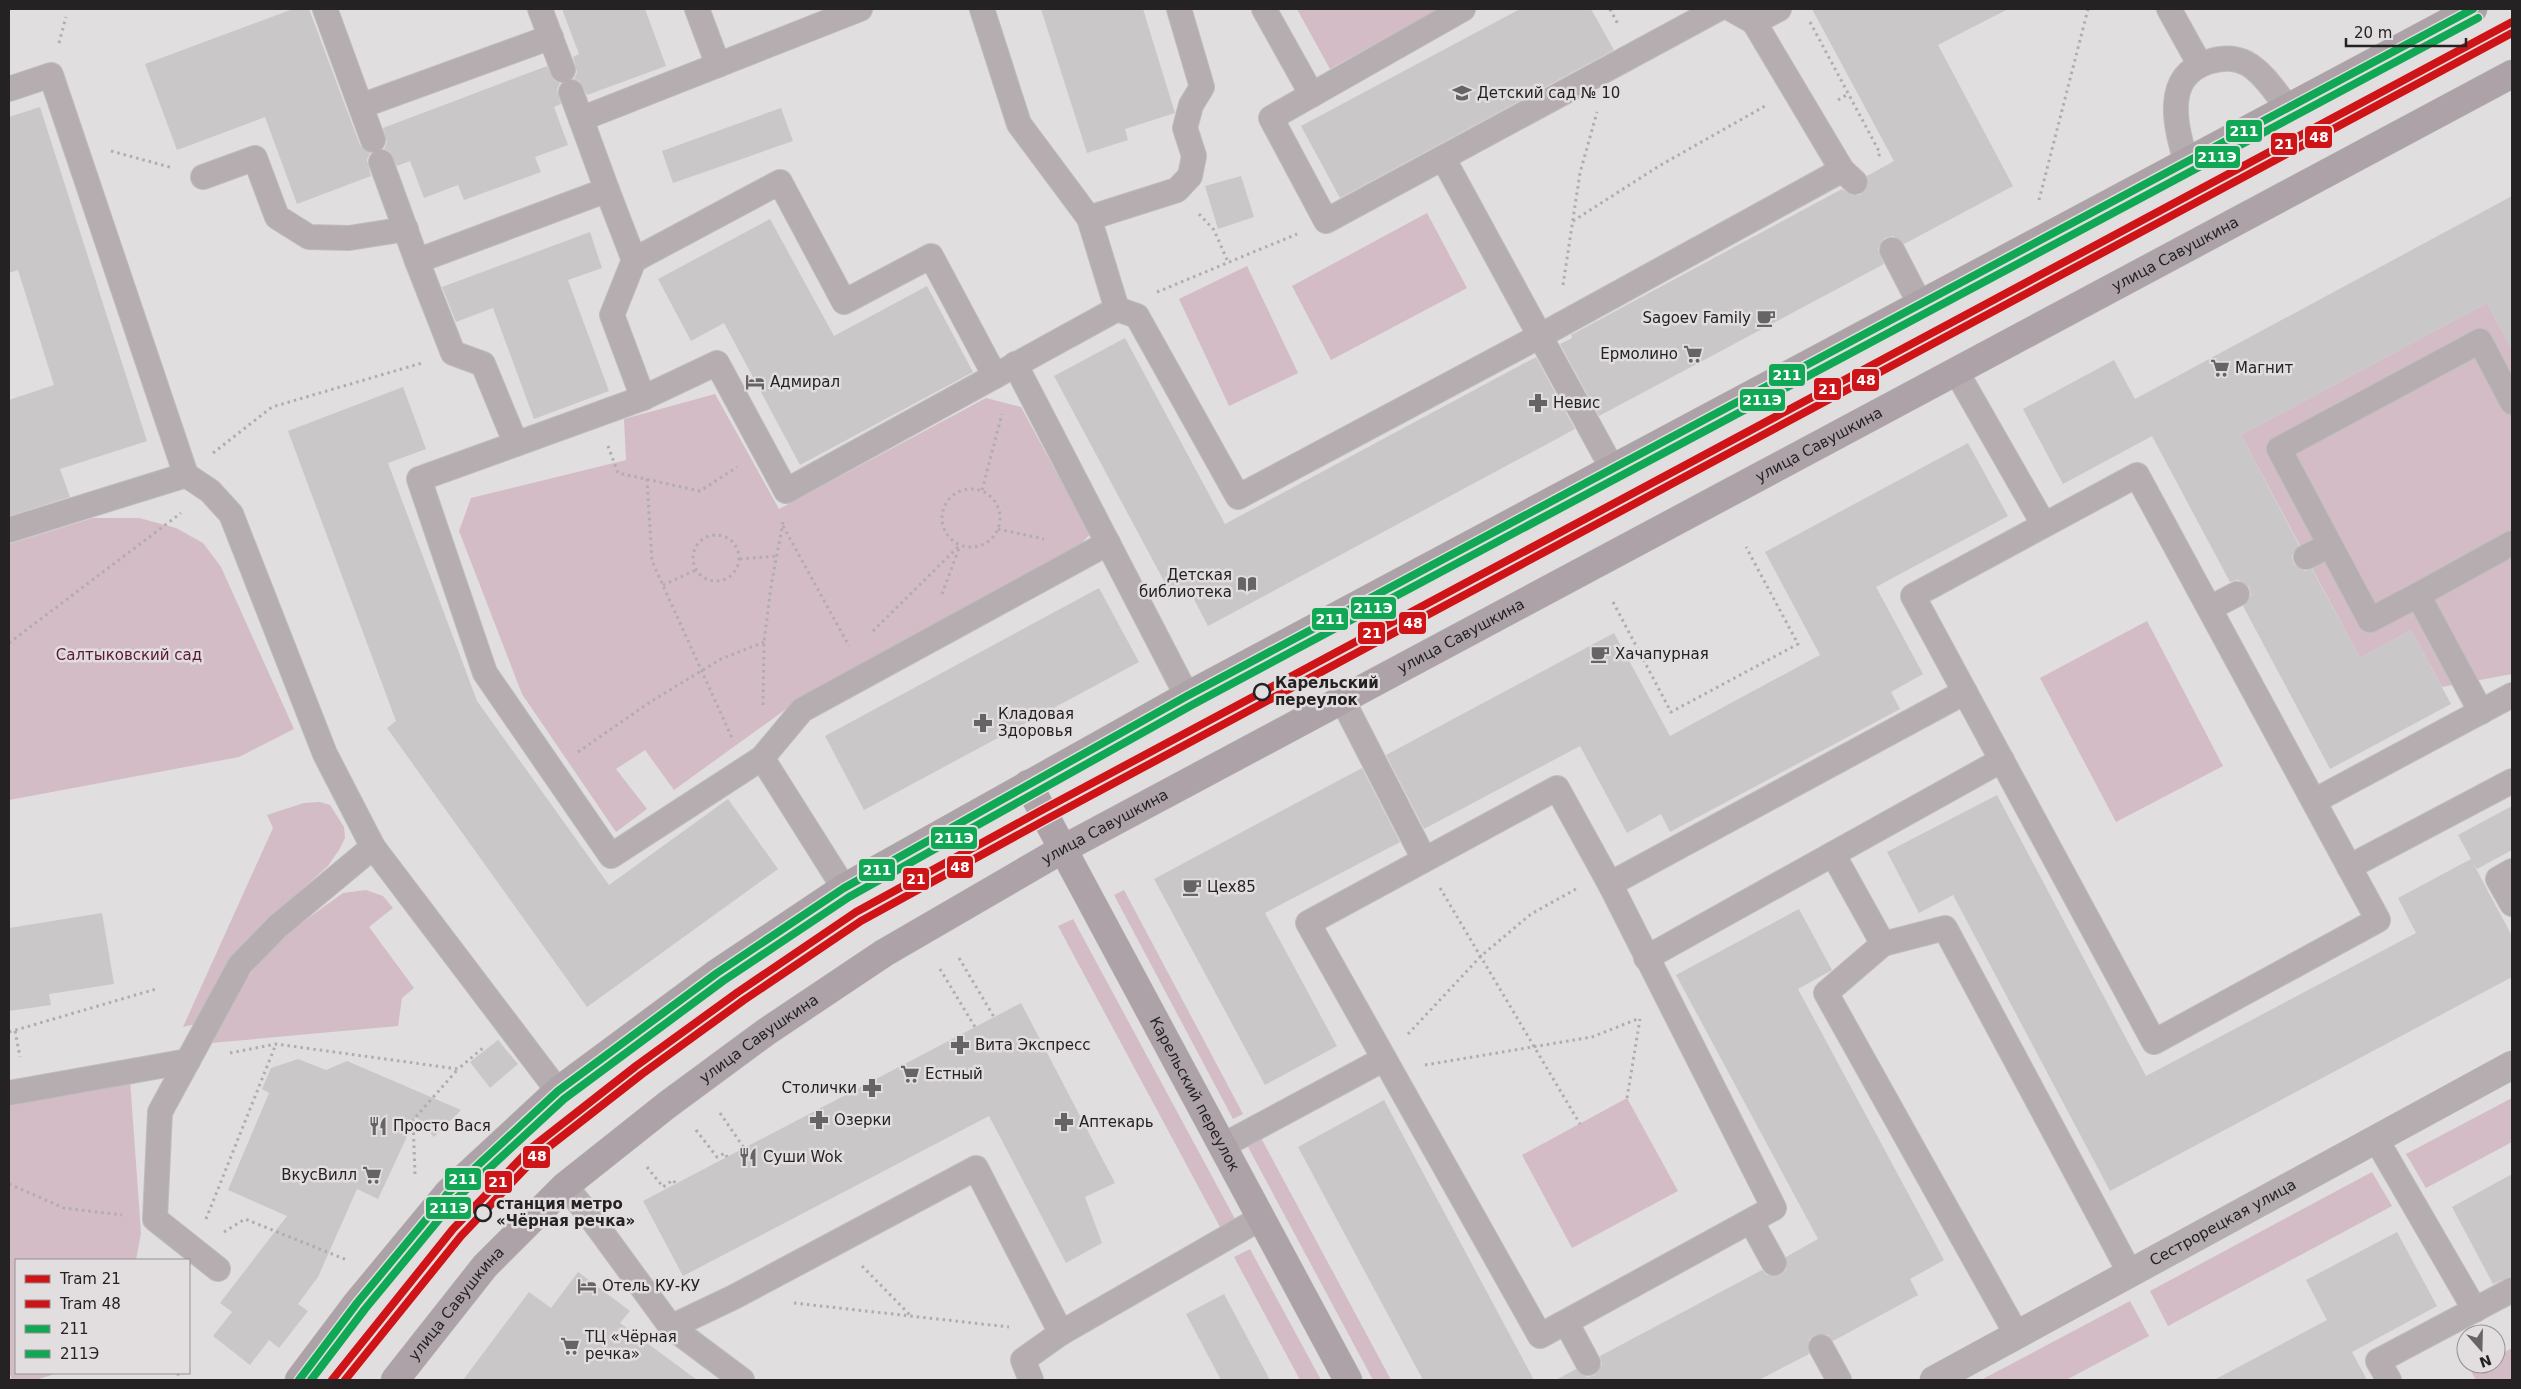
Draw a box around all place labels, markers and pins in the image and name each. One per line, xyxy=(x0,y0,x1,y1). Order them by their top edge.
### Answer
school or university icon: Детский сад № 10 xyxy=(1451,82,1473,104)
place label: Детский сад № 10 xyxy=(1477,84,1620,102)
cafe icon: Sagoev Family xyxy=(1755,307,1777,329)
place label: Sagoev Family xyxy=(1642,309,1751,327)
supermarket icon: Ермолино xyxy=(1682,343,1704,365)
place label: Ермолино xyxy=(1600,345,1678,363)
supermarket icon: Магнит xyxy=(2209,357,2231,379)
place label: Магнит xyxy=(2235,359,2294,377)
hotel icon: Адмирал xyxy=(744,371,766,393)
place label: Адмирал xyxy=(770,373,840,391)
pharmacy icon: Невис xyxy=(1527,392,1549,414)
place label: Невис xyxy=(1553,394,1600,412)
place label: Детская библиотека xyxy=(1139,566,1232,601)
library icon: Детская библиотека xyxy=(1236,573,1258,595)
cafe icon: Хачапурная xyxy=(1589,643,1611,665)
place label: Хачапурная xyxy=(1615,645,1709,663)
place label: Карельский переулок xyxy=(1275,674,1379,709)
marker: Карельский переулок xyxy=(1253,683,1271,701)
place label: Кладовая Здоровья xyxy=(998,705,1074,740)
pharmacy icon: Кладовая Здоровья xyxy=(972,712,994,734)
cafe icon: Цех85 xyxy=(1181,876,1203,898)
place label: Цех85 xyxy=(1207,878,1256,896)
pharmacy icon: Вита Экспресс xyxy=(949,1034,971,1056)
place label: Вита Экспресс xyxy=(975,1036,1091,1054)
supermarket icon: Естный xyxy=(899,1063,921,1085)
place label: Естный xyxy=(925,1065,983,1083)
pharmacy icon: Столички xyxy=(861,1077,883,1099)
place label: Столички xyxy=(782,1079,857,1097)
pharmacy icon: Озерки xyxy=(808,1109,830,1131)
place label: Озерки xyxy=(834,1111,891,1129)
pharmacy icon: Аптекарь xyxy=(1053,1111,1075,1133)
place label: Аптекарь xyxy=(1079,1113,1154,1131)
restaurant icon: Просто Вася xyxy=(367,1115,389,1137)
place label: Просто Вася xyxy=(393,1117,491,1135)
restaurant icon: Суши Wok xyxy=(737,1146,759,1168)
place label: Суши Wok xyxy=(763,1148,843,1166)
supermarket icon: ВкусВилл xyxy=(361,1164,383,1186)
place label: ВкусВилл xyxy=(281,1166,357,1184)
place label: станция метро «Чёрная речка» xyxy=(496,1195,635,1230)
marker: станция метро «Чёрная речка» xyxy=(474,1204,492,1222)
hotel icon: Отель КУ-КУ xyxy=(576,1275,598,1297)
place label: Отель КУ-КУ xyxy=(602,1277,700,1295)
place label: ТЦ «Чёрная речка» xyxy=(584,1328,677,1363)
supermarket icon: ТЦ «Чёрная речка» xyxy=(559,1335,581,1357)

